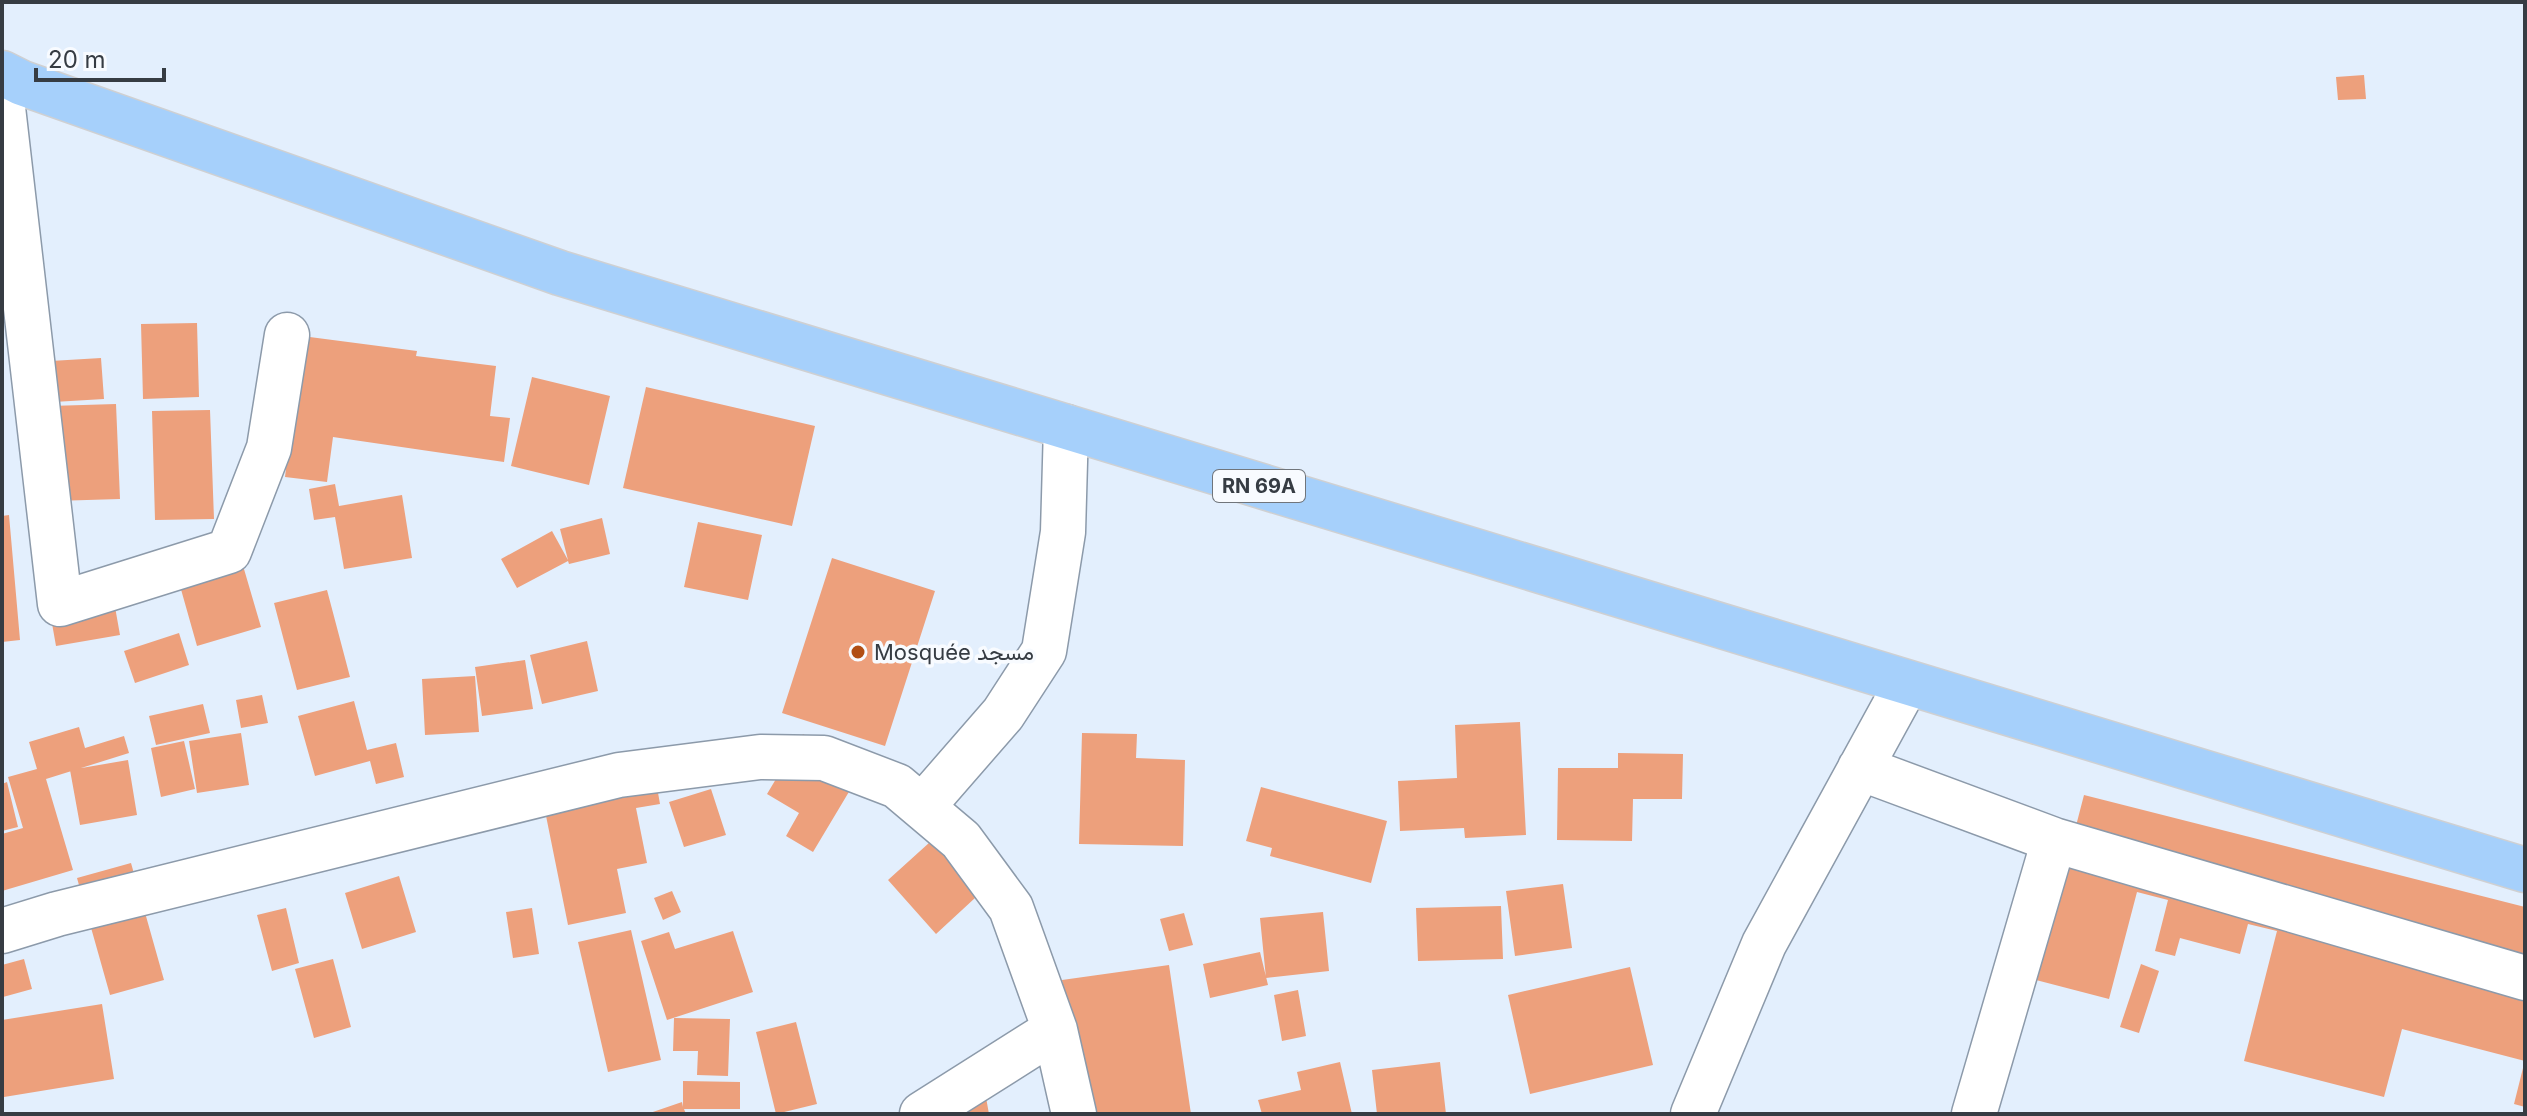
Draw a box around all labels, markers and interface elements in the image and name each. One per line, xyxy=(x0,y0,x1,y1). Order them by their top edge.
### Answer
scale bar xyxy=(36,32,164,82)
text: 20 m xyxy=(48,45,106,74)
road number: RN 69A xyxy=(1213,470,1305,502)
place label: Mosquée مسجد xyxy=(874,639,1034,665)
marker: Mosquée مسجد xyxy=(849,643,867,661)

